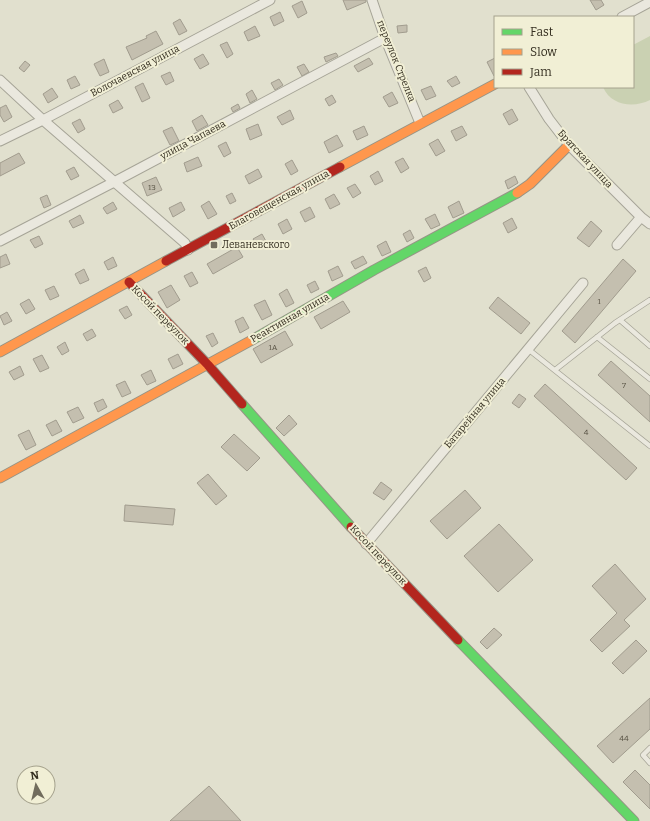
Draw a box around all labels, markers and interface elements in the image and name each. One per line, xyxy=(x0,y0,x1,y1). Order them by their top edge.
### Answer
legend xyxy=(494,16,634,88)
street label: переулок Стрелка xyxy=(374,18,418,104)
text: Fast xyxy=(530,25,554,39)
street label: Волочаевская улица xyxy=(89,42,182,99)
text: Slow xyxy=(530,45,557,59)
text: Jam xyxy=(529,65,552,79)
street label: улица Чапаева xyxy=(157,117,228,163)
street label: Братская улица xyxy=(555,127,615,191)
street label: Благовещенская улица xyxy=(227,167,332,233)
house number: 13 xyxy=(148,183,156,192)
place label: Леваневского xyxy=(222,239,290,251)
marker: Леваневского xyxy=(209,240,219,250)
street label: Косой переулок xyxy=(129,283,191,347)
street label: Реактивная улица xyxy=(249,290,332,345)
house number: 1 xyxy=(597,297,601,306)
house number: 1А xyxy=(269,343,278,352)
street label: Батарейная улица xyxy=(442,375,508,451)
house number: 7 xyxy=(622,381,626,390)
house number: 4 xyxy=(584,428,589,437)
street label: Косой переулок xyxy=(347,523,409,587)
house number: 44 xyxy=(619,734,629,743)
north arrow xyxy=(16,765,56,805)
text: N xyxy=(30,768,40,783)

